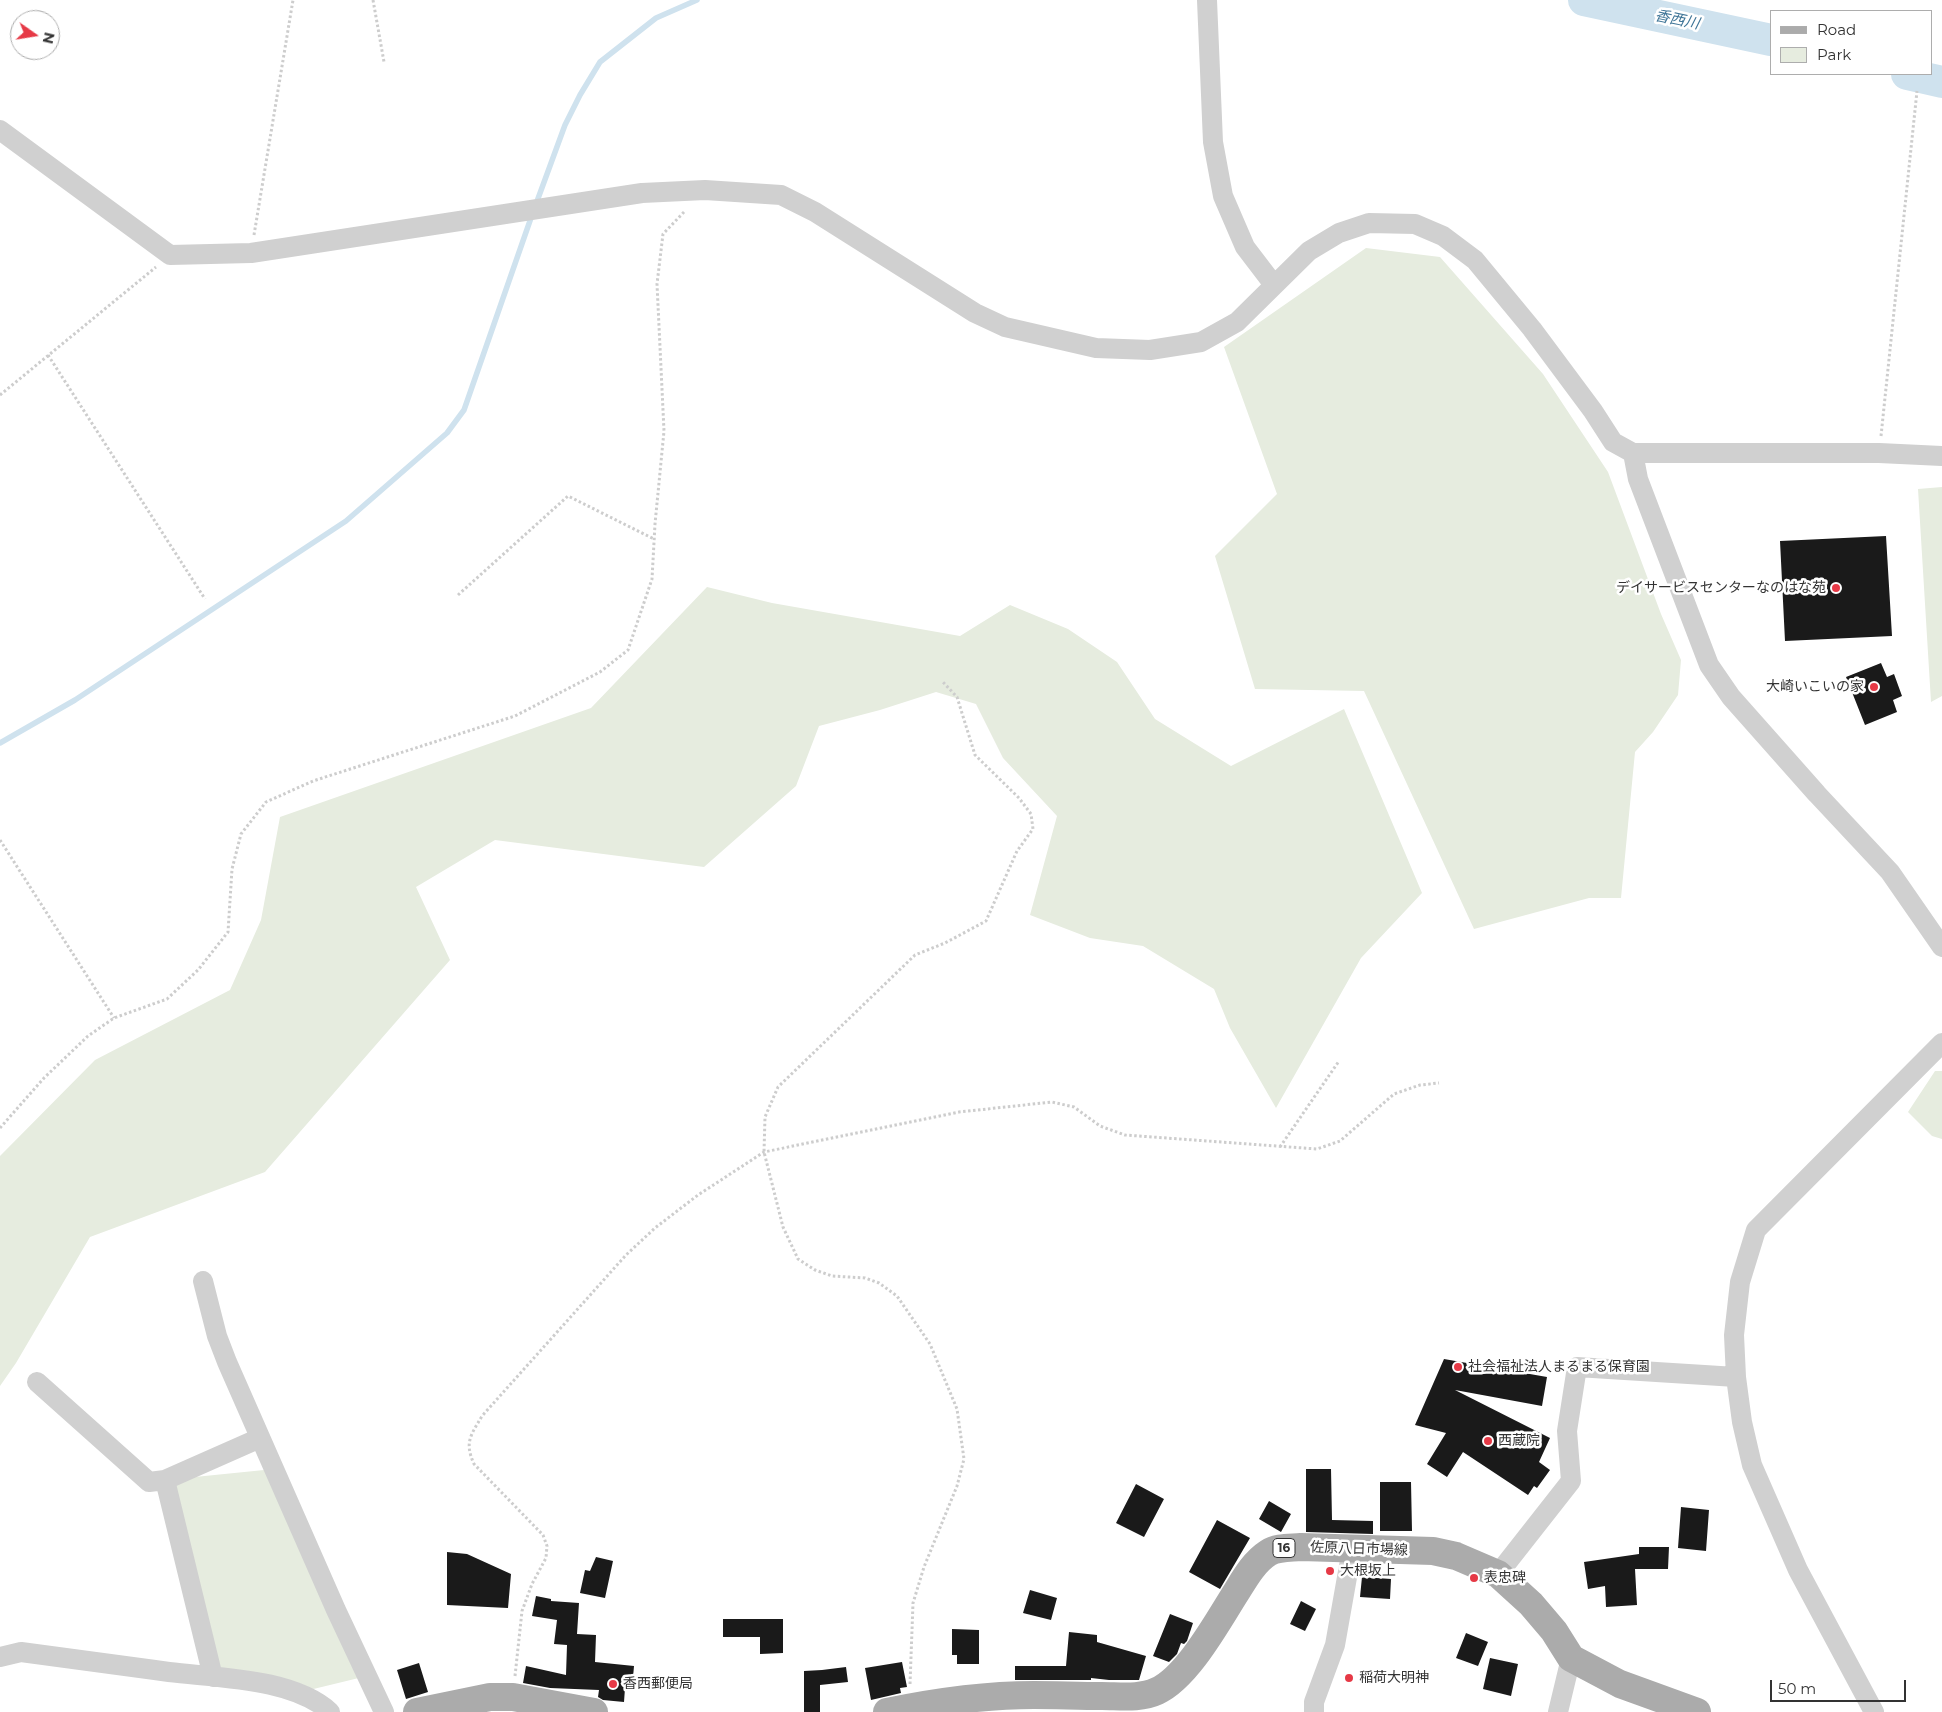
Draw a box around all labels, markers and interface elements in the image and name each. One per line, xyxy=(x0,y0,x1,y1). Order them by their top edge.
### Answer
water label: 香西川 xyxy=(1653,7,1701,33)
north arrow xyxy=(10,10,60,60)
legend xyxy=(1770,10,1932,75)
text: Road xyxy=(1817,20,1856,39)
text: N xyxy=(39,31,59,46)
text: Park xyxy=(1817,45,1851,64)
place label: デイサービスセンターなのはな苑 xyxy=(1616,580,1826,596)
marker: デイサービスセンターなのはな苑 xyxy=(1830,582,1842,594)
place label: 大崎いこいの家 xyxy=(1766,679,1864,695)
marker: 大崎いこいの家 xyxy=(1868,681,1880,693)
place label: 社会福祉法人まるまる保育園 xyxy=(1468,1359,1650,1375)
marker: 社会福祉法人まるまる保育園 xyxy=(1452,1361,1464,1373)
place label: 西蔵院 xyxy=(1498,1433,1540,1449)
marker: 西蔵院 xyxy=(1482,1435,1494,1447)
road number: 16 xyxy=(1273,1539,1295,1558)
street label: 佐原八日市場線 xyxy=(1310,1539,1408,1559)
place label: 大根坂上 xyxy=(1340,1563,1396,1579)
marker: 大根坂上 xyxy=(1324,1565,1336,1577)
place label: 表忠碑 xyxy=(1484,1570,1526,1586)
marker: 表忠碑 xyxy=(1468,1572,1480,1584)
place label: 稲荷大明神 xyxy=(1359,1670,1429,1686)
scale bar xyxy=(1772,1670,1908,1702)
marker: 稲荷大明神 xyxy=(1343,1672,1355,1684)
place label: 香西郵便局 xyxy=(623,1676,693,1692)
marker: 香西郵便局 xyxy=(607,1678,619,1690)
text: 50 m xyxy=(1778,1679,1816,1698)

